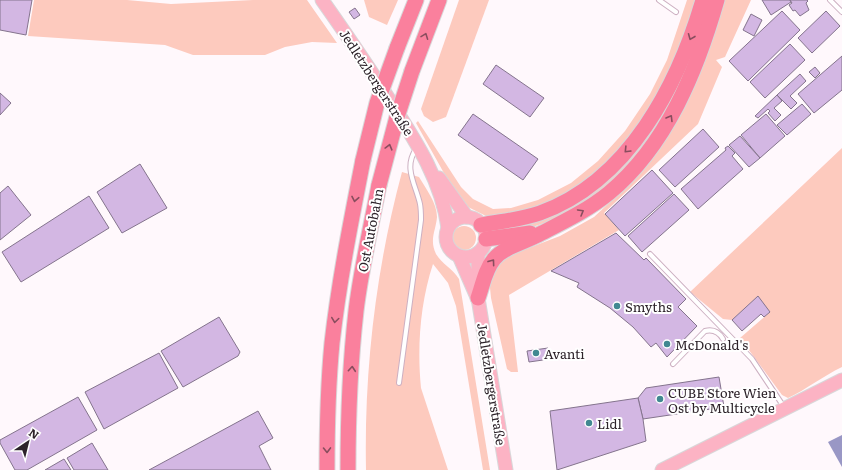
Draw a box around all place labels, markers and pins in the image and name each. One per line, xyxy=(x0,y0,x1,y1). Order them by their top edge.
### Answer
place label: Smyths xyxy=(625,297,672,316)
marker: Smyths xyxy=(612,301,622,311)
place label: McDonald's xyxy=(675,335,748,354)
marker: McDonald's xyxy=(662,339,672,349)
place label: Avanti xyxy=(544,344,585,363)
marker: Avanti xyxy=(531,348,541,358)
place label: CUBE Store Wien Ost by Multicycle xyxy=(668,383,777,417)
marker: CUBE Store Wien Ost by Multicycle xyxy=(655,394,665,404)
place label: Lidl xyxy=(597,414,623,433)
marker: Lidl xyxy=(584,418,594,428)

